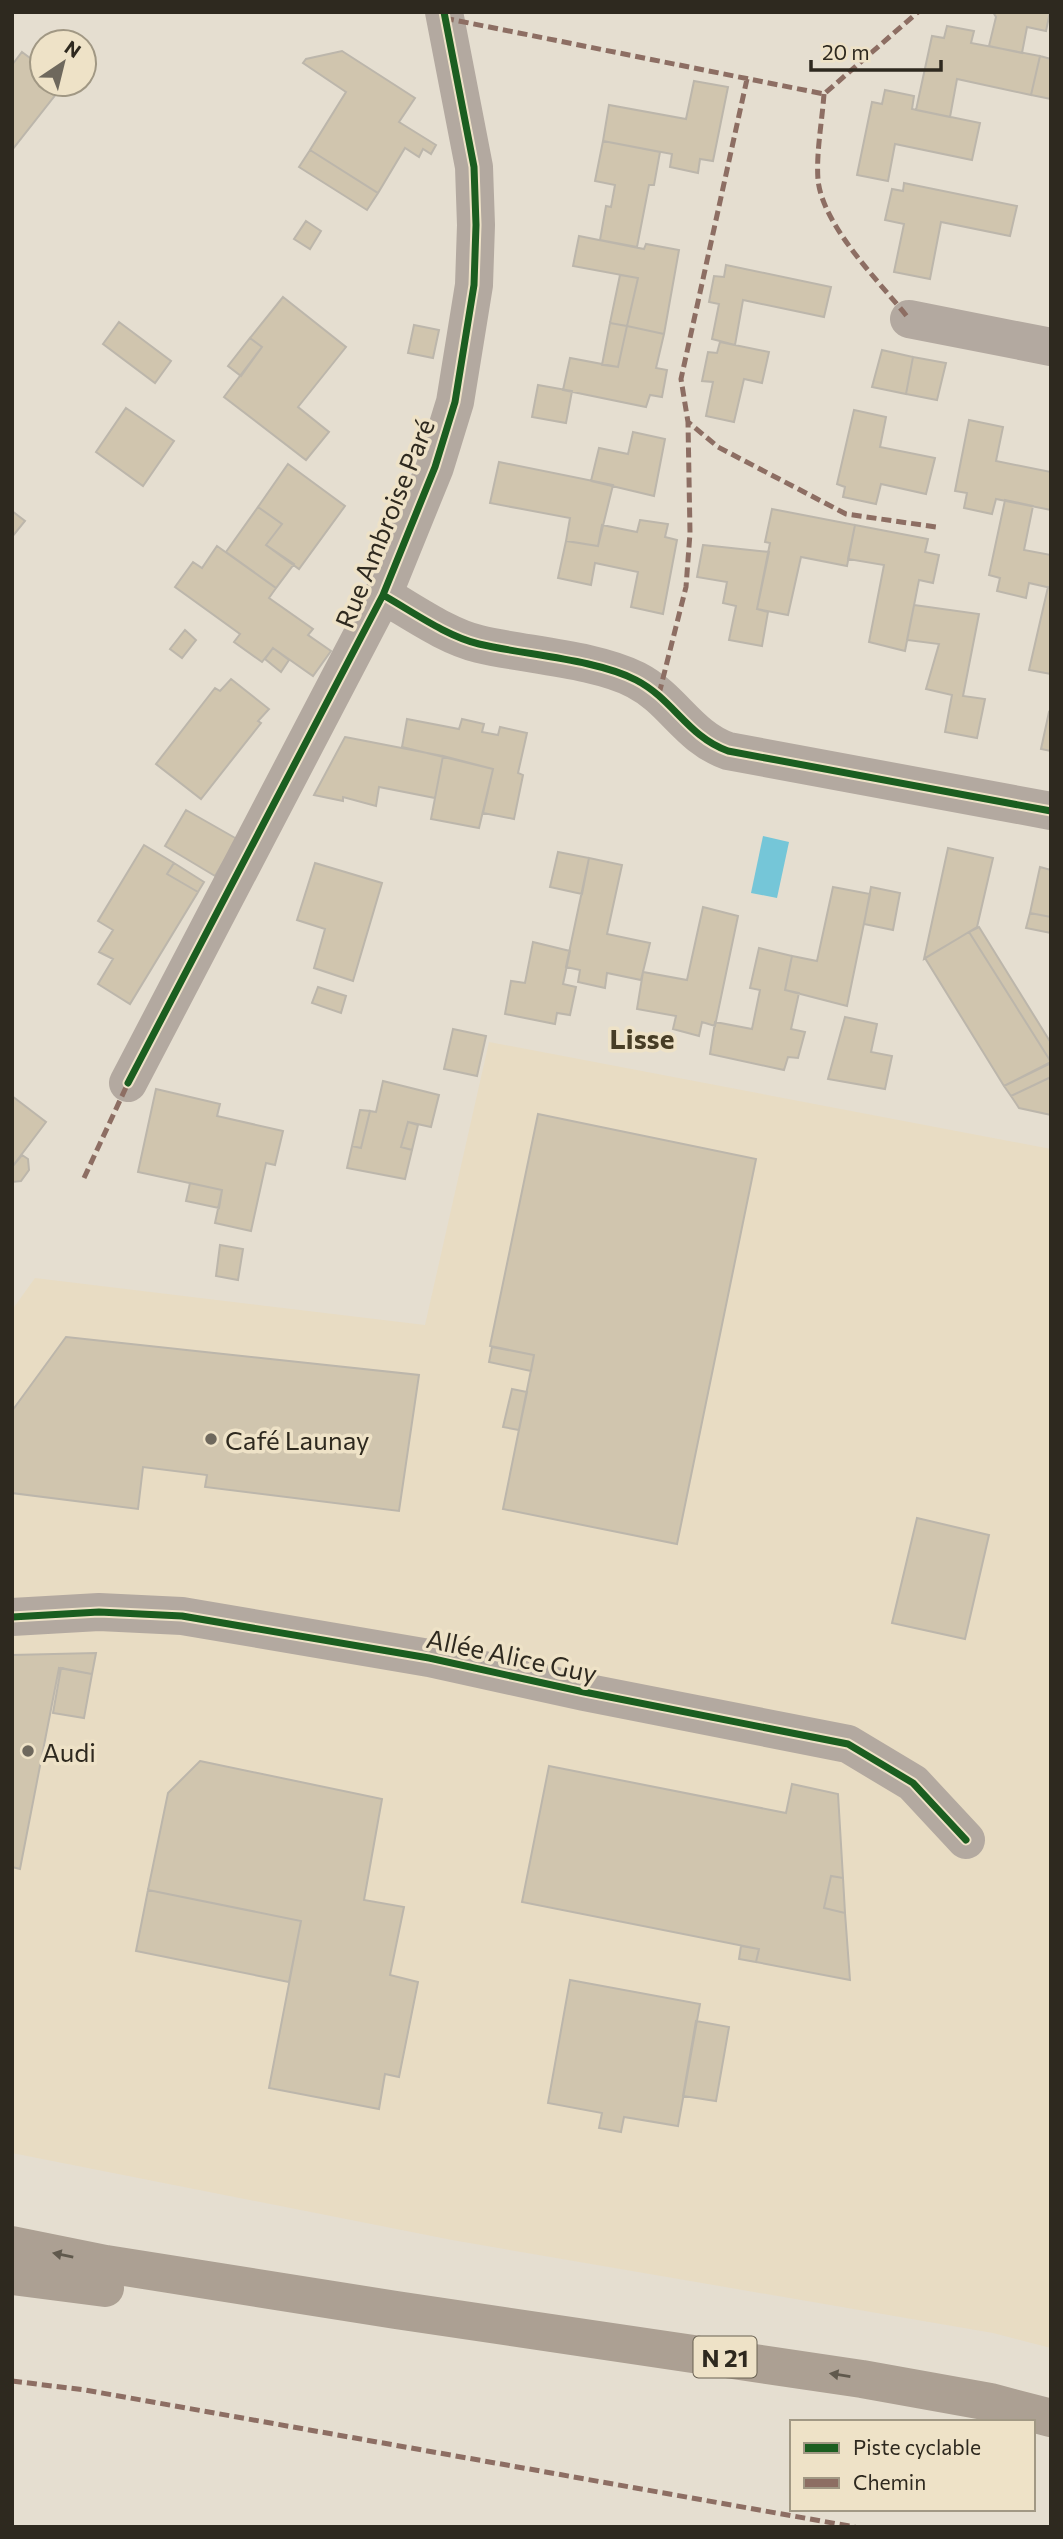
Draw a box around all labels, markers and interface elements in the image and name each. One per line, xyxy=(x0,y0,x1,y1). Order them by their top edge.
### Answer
north arrow xyxy=(28,28,98,98)
scale bar xyxy=(811,28,940,72)
text: N xyxy=(61,35,85,62)
text: 20 m xyxy=(822,39,870,64)
street label: Rue Ambroise Paré xyxy=(328,414,440,632)
district label: Lisse xyxy=(610,1021,674,1055)
place label: Café Launay xyxy=(225,1424,369,1455)
marker: Café Launay xyxy=(203,1431,219,1447)
street label: Allée Alice Guy xyxy=(424,1622,600,1688)
place label: Audi xyxy=(42,1736,96,1767)
marker: Audi xyxy=(20,1743,36,1759)
one-way arrow xyxy=(52,2250,74,2261)
road number: N 21 xyxy=(694,2336,756,2378)
one-way arrow xyxy=(829,2369,851,2380)
legend xyxy=(790,2420,1035,2511)
text: Piste cyclable xyxy=(853,2434,981,2459)
text: Chemin xyxy=(853,2469,926,2494)

